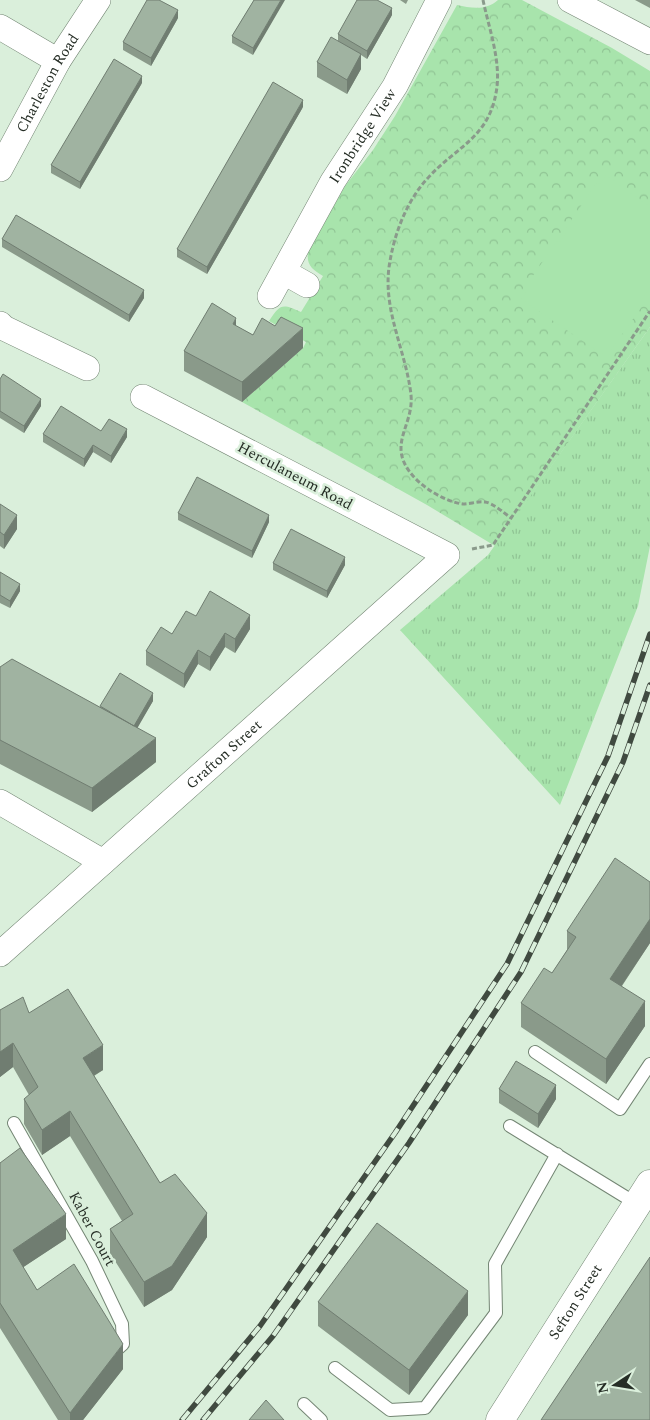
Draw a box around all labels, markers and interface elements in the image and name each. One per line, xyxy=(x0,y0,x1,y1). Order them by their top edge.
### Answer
street label: Charleston Road xyxy=(10,29,84,137)
street label: Ironbridge View xyxy=(323,83,402,188)
street label: Herculaneum Road xyxy=(233,436,357,516)
street label: Grafton Street xyxy=(181,714,267,795)
street label: Kaber Court xyxy=(63,1187,121,1271)
street label: Sefton Street xyxy=(542,1259,608,1344)
north arrow xyxy=(590,1360,640,1410)
text: N xyxy=(591,1380,614,1395)

